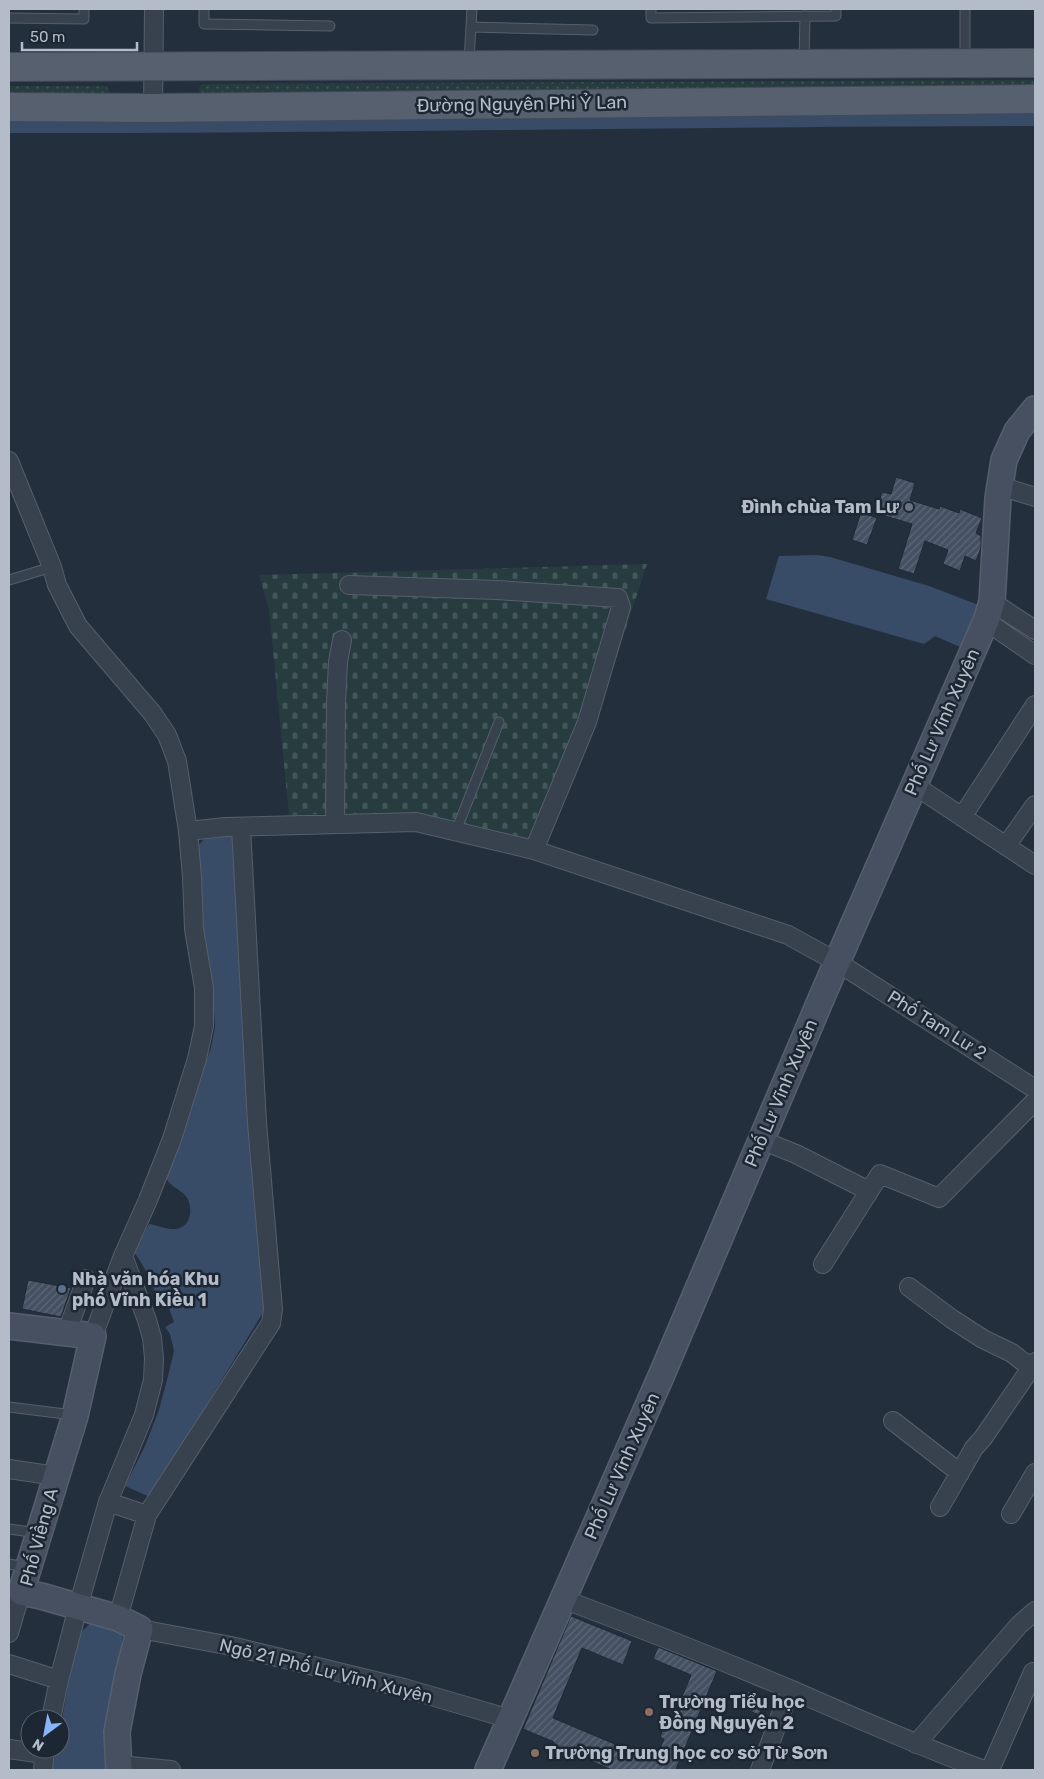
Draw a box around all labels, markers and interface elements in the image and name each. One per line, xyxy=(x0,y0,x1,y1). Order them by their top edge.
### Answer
scale bar xyxy=(22,20,138,52)
text: 50 m xyxy=(30,28,65,46)
street label: Đường Nguyên Phi Ỷ Lan xyxy=(417,91,627,117)
place label: Đình chùa Tam Lư xyxy=(741,496,900,518)
marker: Đình chùa Tam Lư xyxy=(903,501,915,513)
street label: Phố Lư Vĩnh Xuyên xyxy=(899,645,984,799)
street label: Phố Tam Lư 2 xyxy=(883,985,991,1064)
street label: Phố Lư Vĩnh Xuyên xyxy=(739,1015,822,1170)
place label: Nhà văn hóa Khu phố Vĩnh Kiều 1 xyxy=(72,1268,219,1311)
marker: Nhà văn hóa Khu phố Vĩnh Kiều 1 xyxy=(56,1283,68,1295)
street label: Phố Lư Vĩnh Xuyên xyxy=(579,1389,664,1543)
street label: Phố Viềng A xyxy=(15,1485,63,1588)
street label: Ngõ 21 Phố Lư Vĩnh Xuyên xyxy=(217,1633,435,1708)
place label: Trường Tiểu học Đồng Nguyên 2 xyxy=(659,1691,805,1734)
marker: Trường Tiểu học Đồng Nguyên 2 xyxy=(643,1706,655,1718)
north arrow xyxy=(20,1709,70,1759)
text: N xyxy=(30,1735,47,1754)
place label: Trường Trung học cơ sở Từ Sơn xyxy=(545,1742,828,1764)
marker: Trường Trung học cơ sở Từ Sơn xyxy=(529,1747,541,1759)

